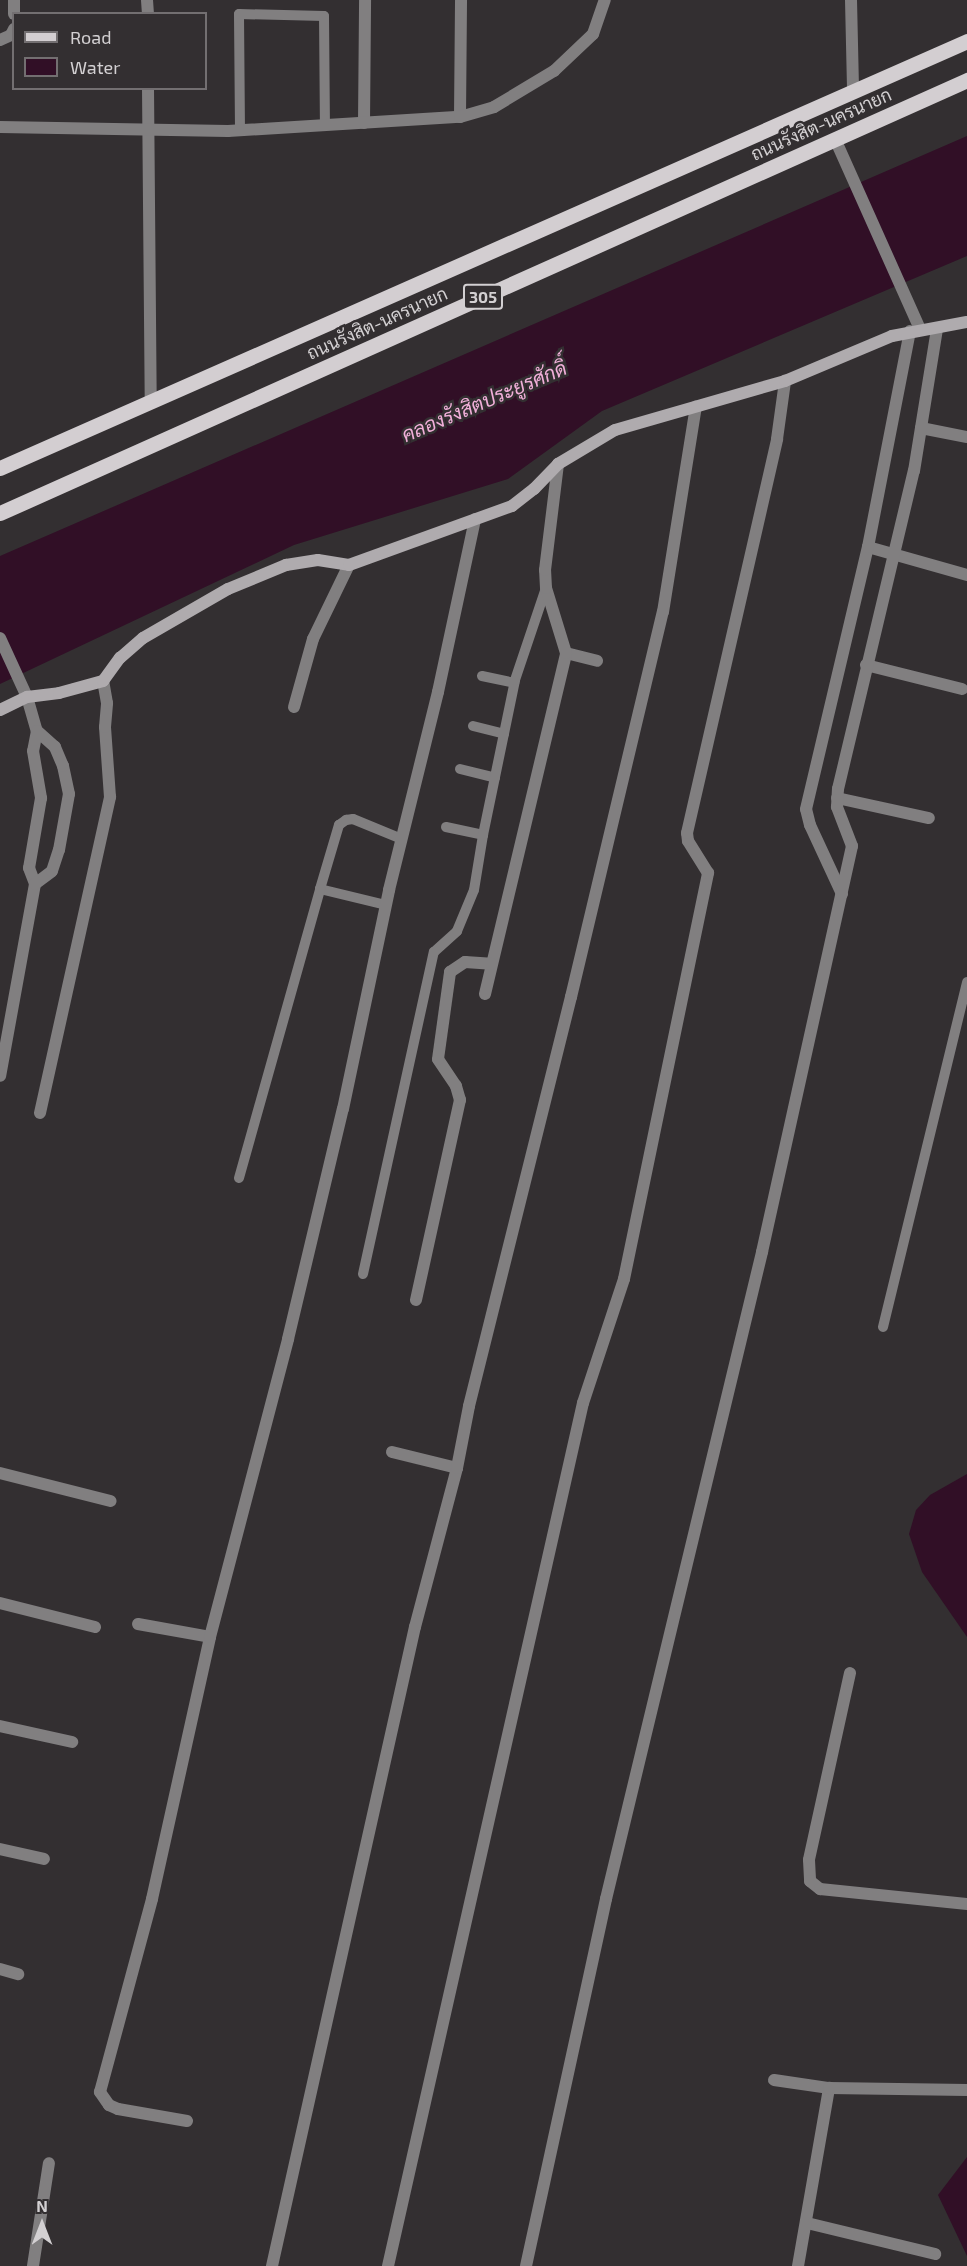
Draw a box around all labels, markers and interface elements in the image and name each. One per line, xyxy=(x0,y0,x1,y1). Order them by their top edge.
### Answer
legend xyxy=(12,12,207,90)
text: Road xyxy=(70,26,111,48)
text: Water xyxy=(70,56,120,78)
street label: ถนนรังสิต-นครนายก xyxy=(747,83,895,165)
street label: ถนนรังสิต-นครนายก xyxy=(303,282,451,364)
road number: 305 xyxy=(462,284,504,310)
water label: คลองรังสิตประยูรศักดิ์ xyxy=(398,355,570,447)
north arrow xyxy=(12,2194,72,2254)
text: N xyxy=(36,2196,48,2215)

